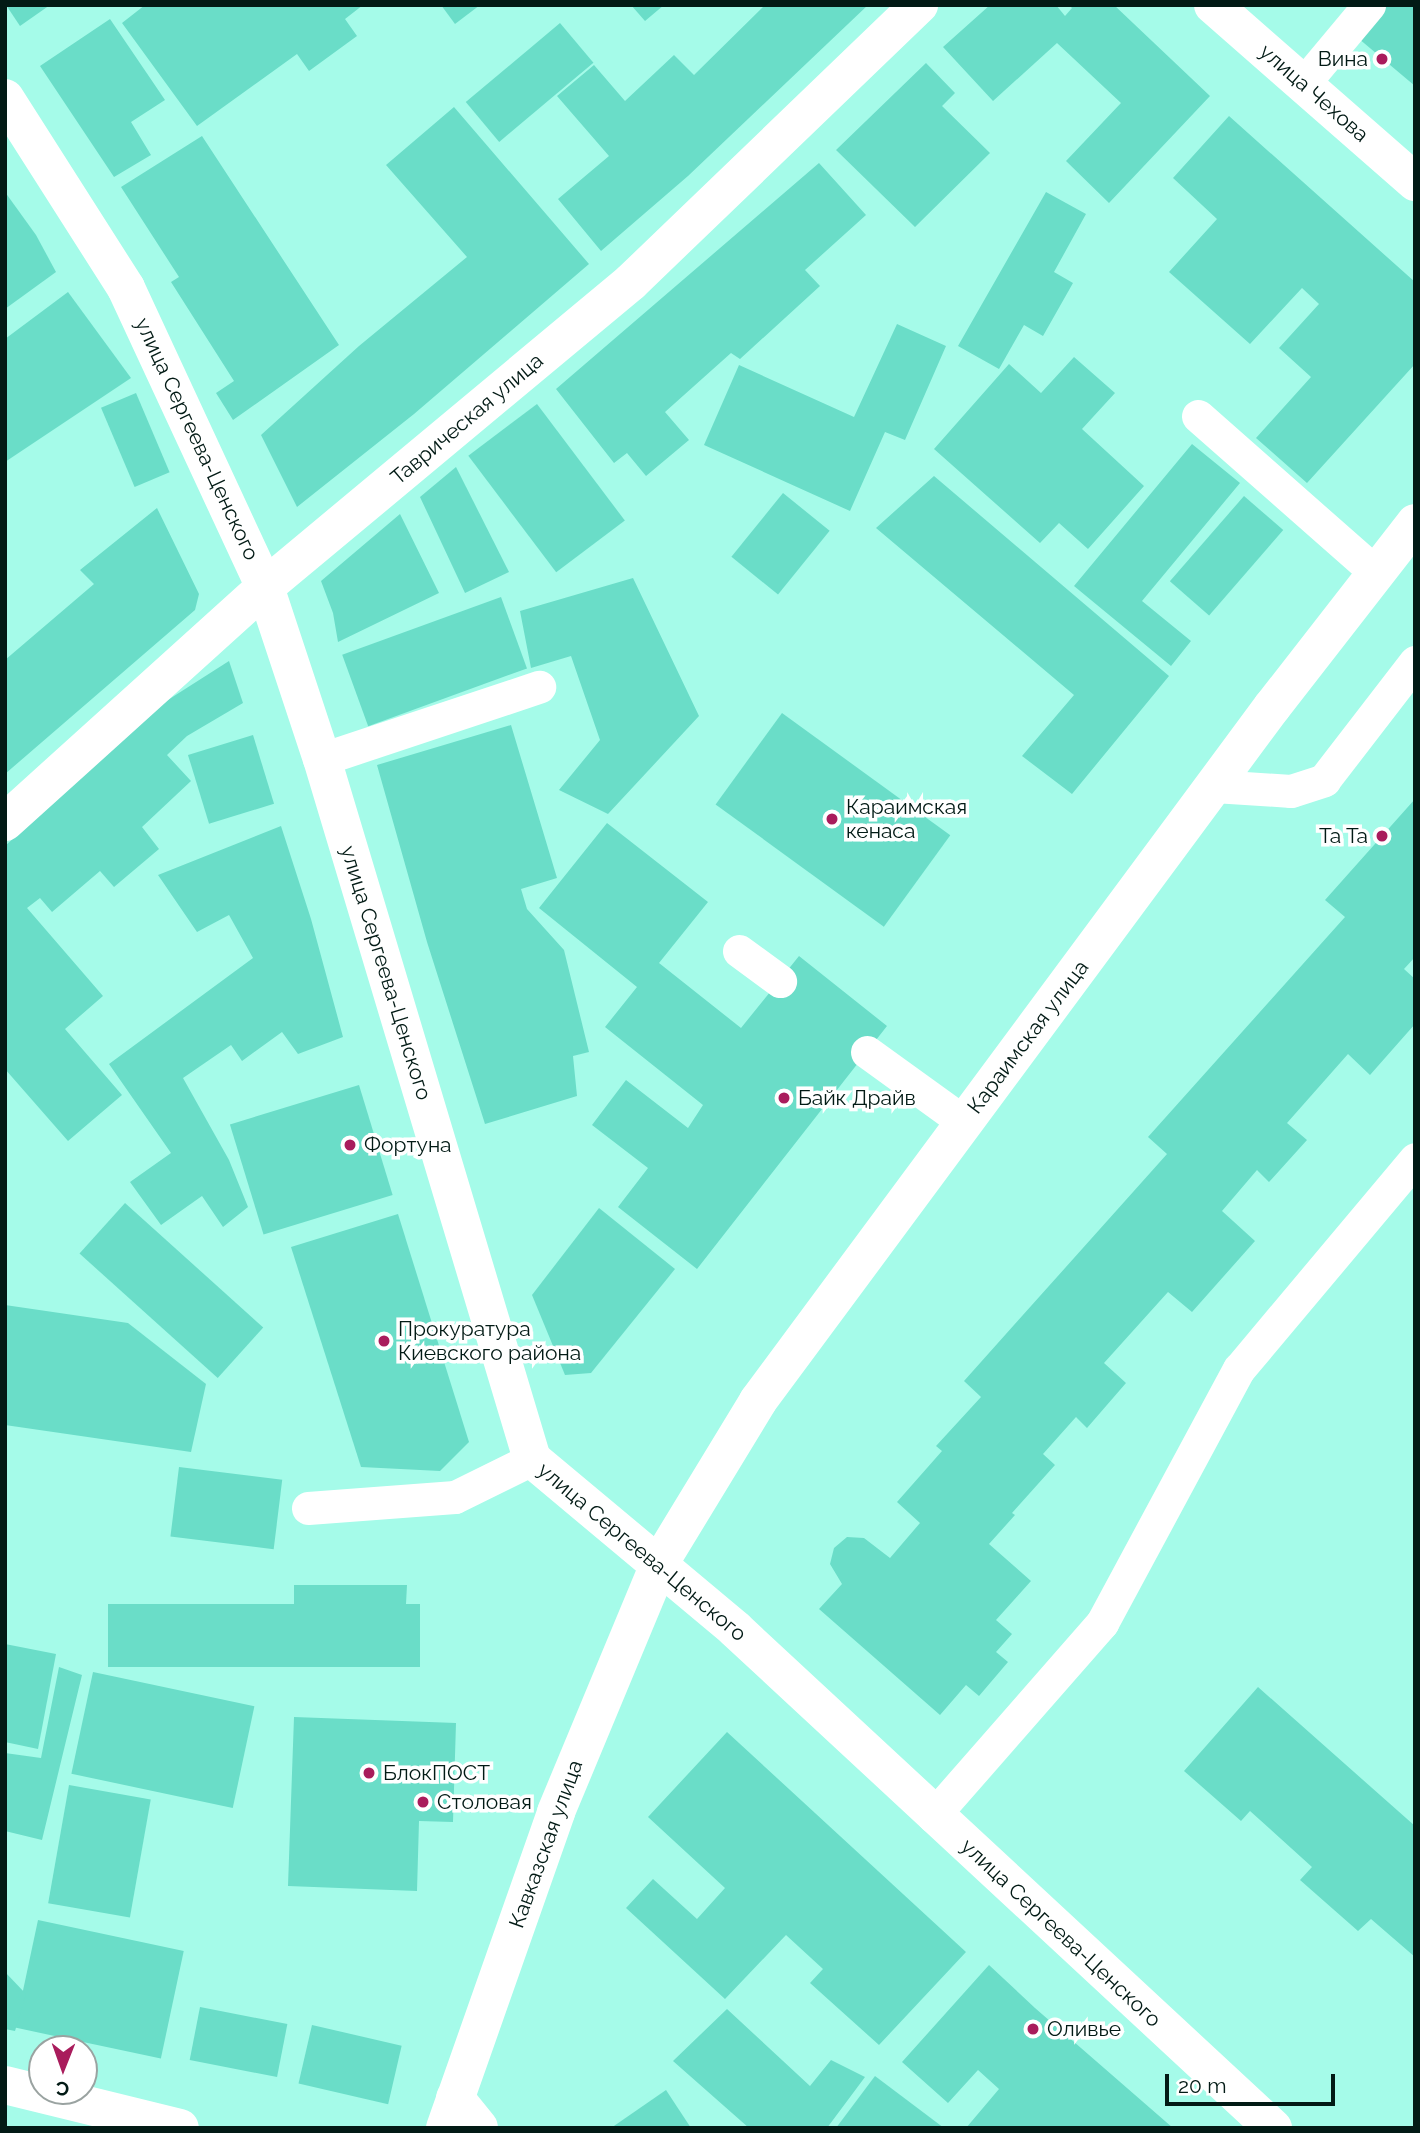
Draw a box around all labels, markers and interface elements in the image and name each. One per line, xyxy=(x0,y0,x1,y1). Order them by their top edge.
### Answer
street label: улица Чехова xyxy=(1254,39,1374,147)
place label: Вина xyxy=(1318,46,1368,72)
marker: Вина xyxy=(1374,51,1390,67)
street label: улица Сергеева-Ценского xyxy=(130,314,264,564)
street label: Таврическая улица xyxy=(386,348,548,490)
place label: Караимская кенаса xyxy=(846,794,967,844)
marker: Караимская кенаса xyxy=(824,811,840,827)
place label: Та Та xyxy=(1319,823,1368,849)
marker: Та Та xyxy=(1374,828,1390,844)
street label: улица Сергеева-Ценского xyxy=(335,843,437,1103)
street label: Караимская улица xyxy=(962,955,1094,1119)
place label: Байк Драйв xyxy=(798,1085,916,1111)
marker: Байк Драйв xyxy=(776,1090,792,1106)
place label: Фортуна xyxy=(364,1132,452,1158)
marker: Фортуна xyxy=(342,1137,358,1153)
place label: Прокуратура Киевского района xyxy=(398,1316,581,1366)
marker: Прокуратура Киевского района xyxy=(376,1333,392,1349)
street label: улица Сергеева-Ценского xyxy=(533,1457,751,1647)
street label: Кавказская улица xyxy=(504,1756,588,1932)
place label: БлокПОСТ xyxy=(383,1760,490,1786)
marker: БлокПОСТ xyxy=(361,1765,377,1781)
place label: Столовая xyxy=(437,1789,532,1815)
marker: Столовая xyxy=(415,1794,431,1810)
street label: улица Сергеева-Ценского xyxy=(956,1834,1166,2032)
place label: Оливье xyxy=(1047,2016,1121,2042)
marker: Оливье xyxy=(1025,2021,1041,2037)
north arrow xyxy=(28,2035,98,2105)
scale bar xyxy=(1168,2060,1338,2104)
text: 20 m xyxy=(1178,2073,1226,2098)
text: С xyxy=(56,2078,69,2100)

